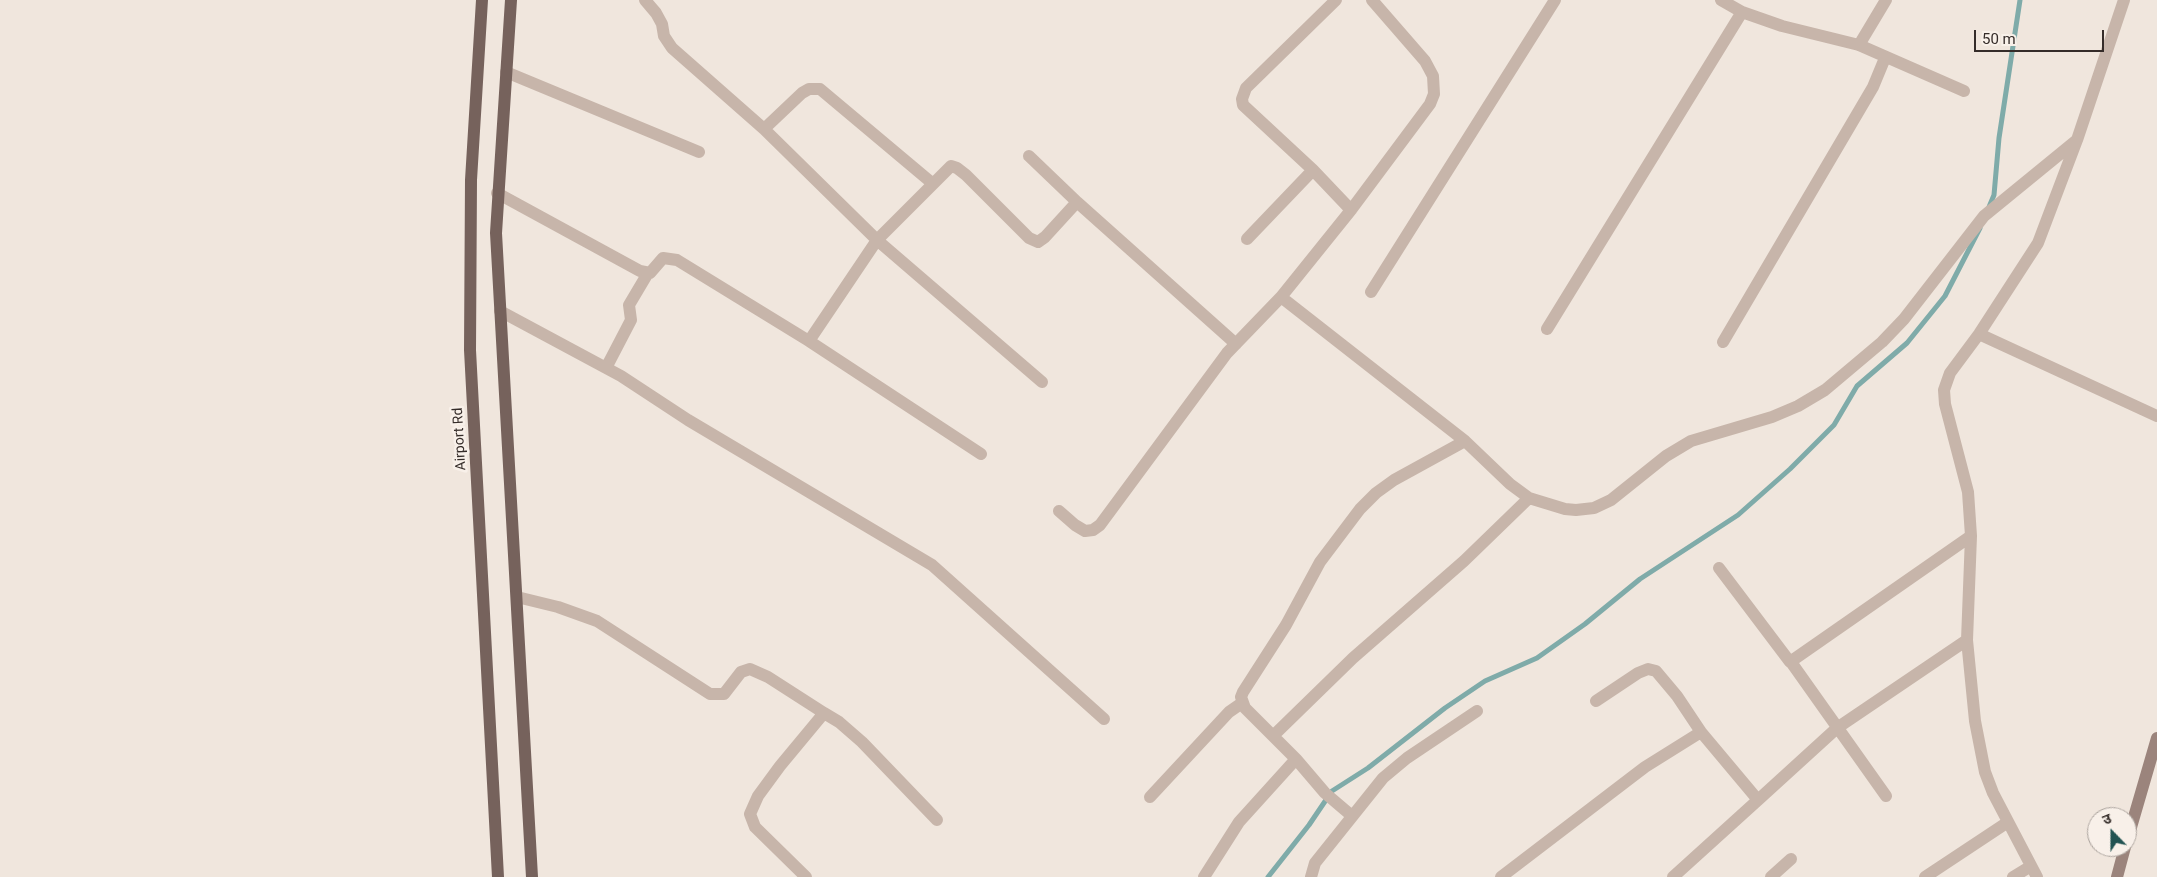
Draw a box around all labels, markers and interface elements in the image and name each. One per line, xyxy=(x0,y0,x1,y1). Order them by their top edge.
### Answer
scale bar xyxy=(1977,20,2107,52)
text: 50 m xyxy=(1982,30,2016,48)
street label: Airport Rd xyxy=(450,407,470,471)
north arrow xyxy=(2087,807,2137,857)
text: उ xyxy=(2100,810,2114,828)

